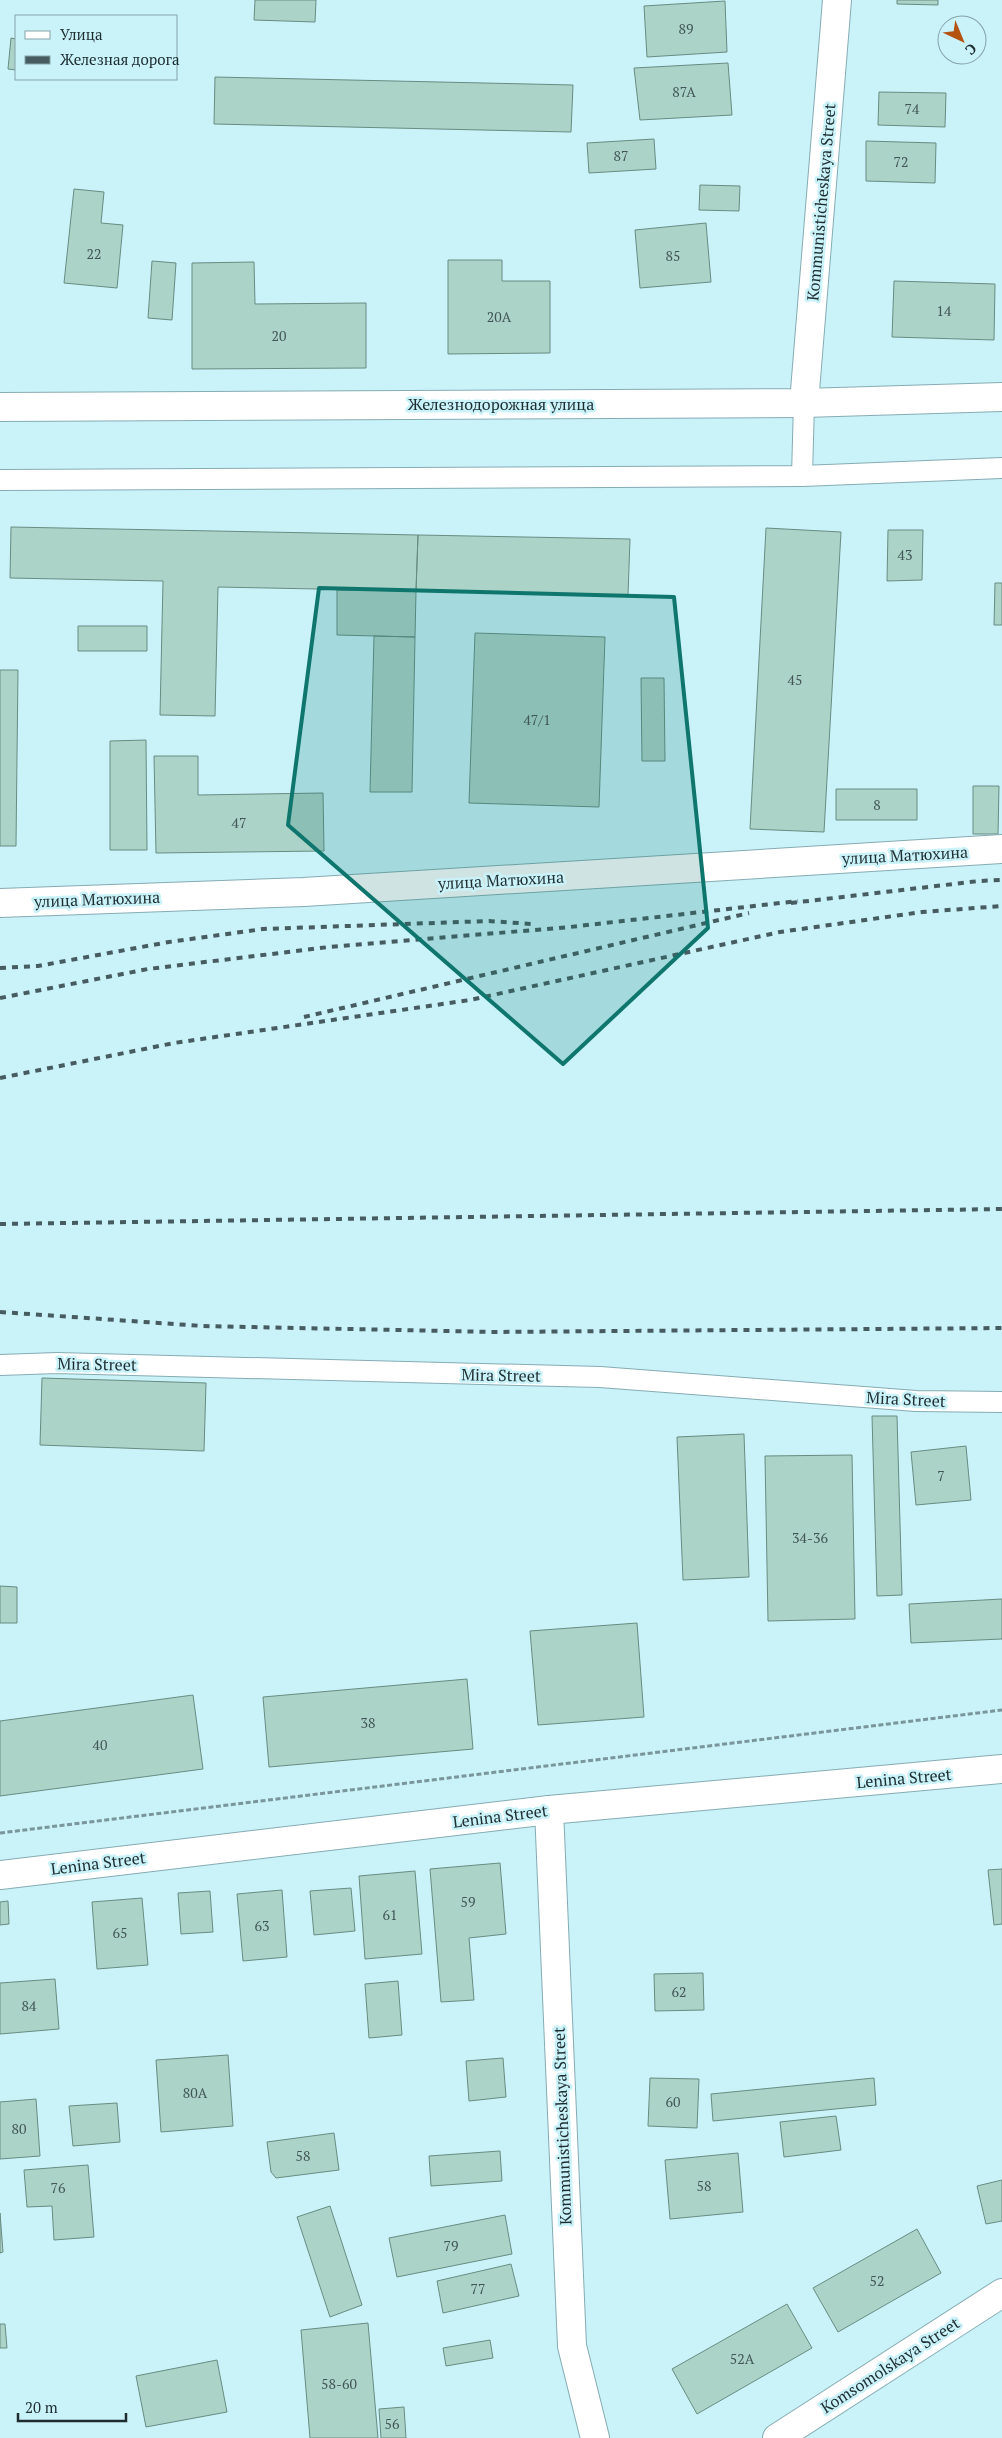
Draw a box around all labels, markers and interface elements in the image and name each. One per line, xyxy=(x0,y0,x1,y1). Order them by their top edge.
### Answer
legend xyxy=(15,15,178,80)
north arrow xyxy=(937,15,987,65)
house number: 89 xyxy=(679,19,693,38)
text: Улица xyxy=(60,24,103,44)
text: С xyxy=(961,40,981,60)
text: Железная дорога xyxy=(60,49,180,69)
house number: 87А xyxy=(672,82,696,101)
house number: 74 xyxy=(905,99,920,118)
street label: Kommunisticheskaya Street xyxy=(801,102,841,302)
house number: 87 xyxy=(614,146,628,165)
house number: 72 xyxy=(894,152,908,171)
house number: 22 xyxy=(87,244,101,263)
house number: 85 xyxy=(666,246,680,265)
house number: 14 xyxy=(937,301,952,320)
house number: 20А xyxy=(487,307,512,326)
house number: 20 xyxy=(272,326,286,345)
street label: Железнодорожная улица xyxy=(408,393,594,415)
house number: 43 xyxy=(898,545,912,564)
house number: 45 xyxy=(788,670,802,689)
house number: 47/1 xyxy=(523,710,551,729)
house number: 8 xyxy=(873,795,881,814)
house number: 47 xyxy=(232,813,246,832)
street label: улица Матюхина xyxy=(840,841,969,869)
street label: улица Матюхина xyxy=(436,866,565,894)
street label: улица Матюхина xyxy=(33,886,160,912)
street label: Mira Street xyxy=(57,1352,137,1376)
street label: Mira Street xyxy=(461,1363,541,1387)
street label: Mira Street xyxy=(866,1386,946,1412)
house number: 7 xyxy=(937,1466,945,1485)
house number: 34-36 xyxy=(792,1528,828,1547)
house number: 38 xyxy=(361,1713,375,1732)
house number: 40 xyxy=(93,1735,107,1754)
street label: Lenina Street xyxy=(856,1763,952,1793)
street label: Lenina Street xyxy=(451,1799,549,1833)
street label: Lenina Street xyxy=(49,1846,147,1880)
house number: 59 xyxy=(461,1892,475,1911)
house number: 61 xyxy=(383,1905,397,1924)
house number: 63 xyxy=(255,1916,269,1935)
house number: 65 xyxy=(113,1923,127,1942)
house number: 62 xyxy=(672,1982,686,2001)
house number: 84 xyxy=(22,1996,37,2015)
street label: Kommunisticheskaya Street xyxy=(548,2027,576,2225)
house number: 80А xyxy=(183,2083,208,2102)
house number: 60 xyxy=(666,2092,680,2111)
house number: 80 xyxy=(12,2119,26,2138)
house number: 58 xyxy=(296,2146,310,2165)
house number: 58 xyxy=(697,2176,711,2195)
house number: 76 xyxy=(51,2178,66,2197)
house number: 79 xyxy=(444,2236,458,2255)
house number: 52 xyxy=(870,2271,884,2290)
house number: 77 xyxy=(471,2279,485,2298)
street label: Komsomolskaya Street xyxy=(816,2312,964,2418)
house number: 52А xyxy=(730,2349,755,2368)
house number: 58-60 xyxy=(321,2374,357,2393)
scale bar xyxy=(18,2390,125,2422)
text: 20 m xyxy=(25,2397,58,2417)
house number: 56 xyxy=(385,2414,400,2433)

